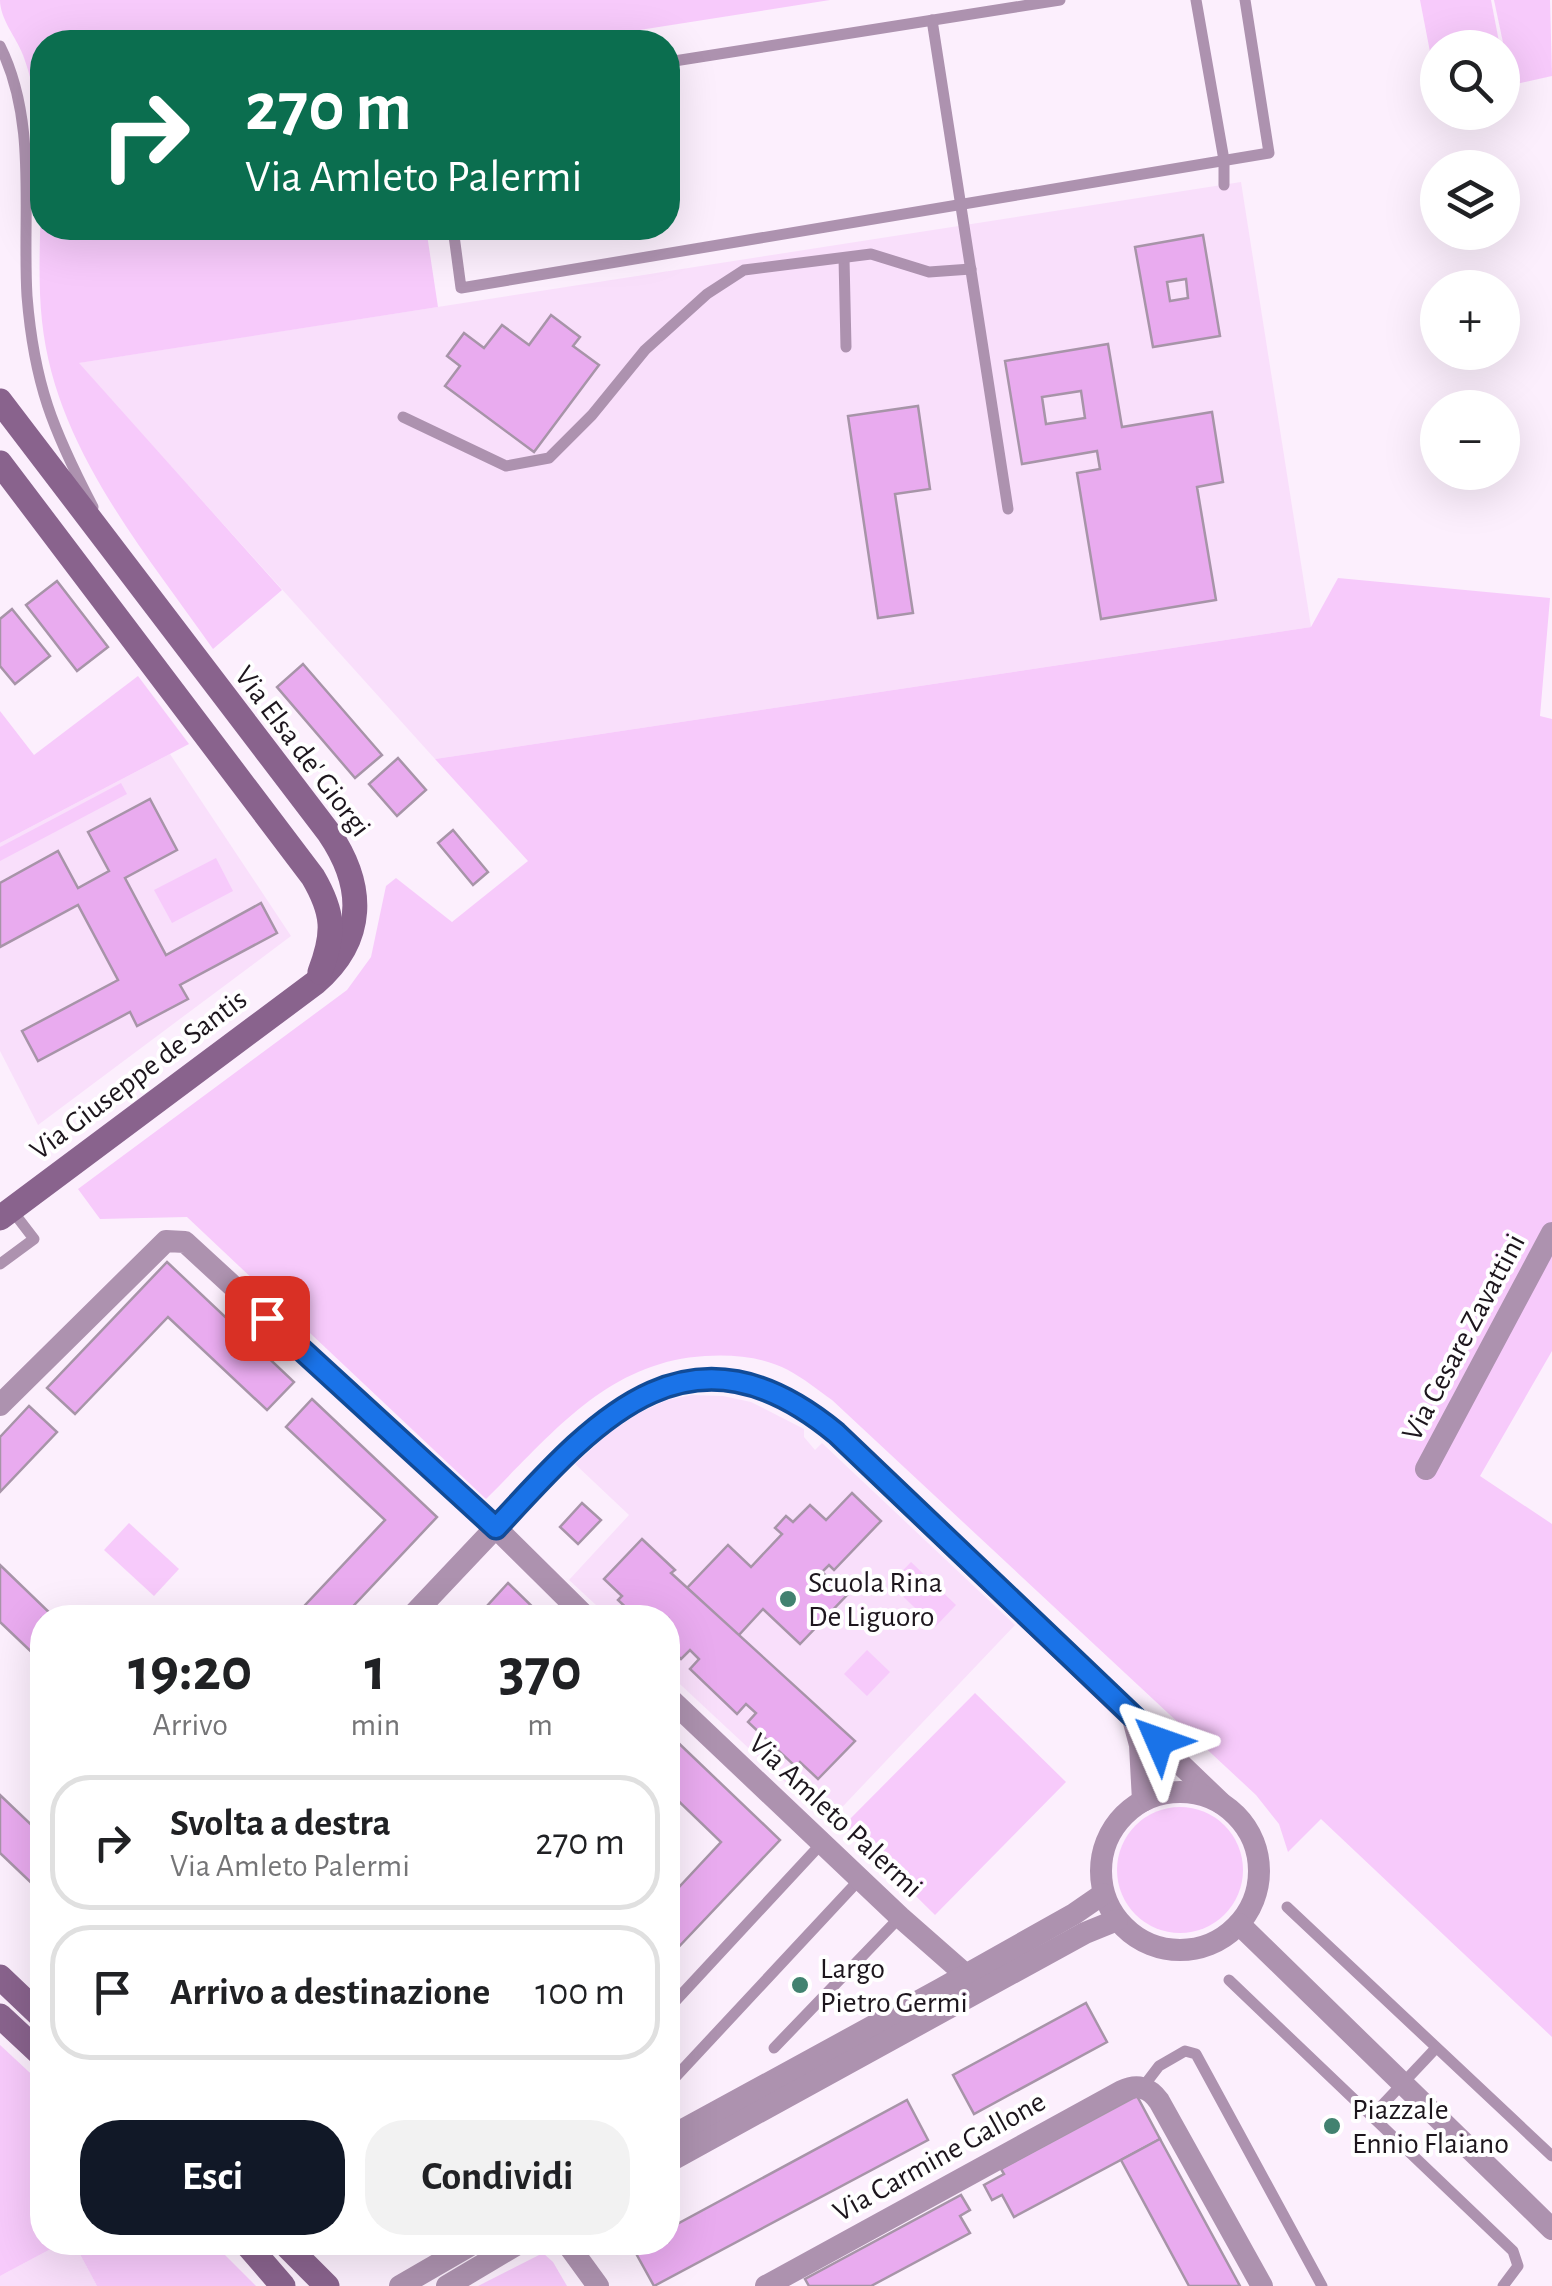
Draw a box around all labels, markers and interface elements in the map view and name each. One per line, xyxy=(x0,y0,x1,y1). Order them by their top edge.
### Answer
map controls xyxy=(1420,30,1520,490)
button: search xyxy=(1420,30,1520,130)
icon: right xyxy=(80,70,210,200)
text: 270 m xyxy=(245,73,412,143)
button: layers xyxy=(1420,150,1520,250)
text: Via Amleto Palermi xyxy=(245,155,582,200)
button: + xyxy=(1420,270,1520,370)
button: − xyxy=(1420,390,1520,490)
street label: Via Elsa de' Giorgi xyxy=(229,661,376,842)
street label: Via Giuseppe de Santis xyxy=(25,984,253,1166)
street label: Via Cesare Zavattini xyxy=(1397,1229,1531,1446)
pin xyxy=(225,1276,310,1361)
icon: arrive xyxy=(240,1291,295,1346)
place label: Scuola Rina De Liguoro xyxy=(808,1568,943,1632)
marker: Scuola Rina De Liguoro xyxy=(777,1588,799,1610)
text: 19:20 xyxy=(128,1641,252,1701)
text: 1 xyxy=(365,1641,386,1701)
text: 370 xyxy=(499,1641,582,1701)
position arrow xyxy=(1107,1689,1211,1793)
text: Arrivo xyxy=(153,1709,228,1741)
text: min xyxy=(350,1709,400,1741)
text: m xyxy=(527,1709,553,1741)
street label: Via Amleto Palermi xyxy=(743,1728,928,1903)
text: Svolta a destra xyxy=(170,1805,391,1843)
icon: right xyxy=(85,1815,140,1870)
text: 270 m xyxy=(535,1824,625,1862)
text: Via Amleto Palermi xyxy=(170,1850,410,1882)
place label: Largo Pietro Germi xyxy=(820,1954,968,2018)
icon: arrive xyxy=(85,1965,140,2020)
text: Arrivo a destinazione xyxy=(170,1974,490,2012)
text: 100 m xyxy=(535,1974,625,2012)
marker: Largo Pietro Germi xyxy=(789,1974,811,1996)
street label: Via Carmine Gallone xyxy=(828,2086,1051,2228)
place label: Piazzale Ennio Flaiano xyxy=(1352,2095,1509,2159)
marker: Piazzale Ennio Flaiano xyxy=(1321,2115,1343,2137)
button: Esci xyxy=(80,2120,345,2235)
button: Condividi xyxy=(365,2120,630,2235)

